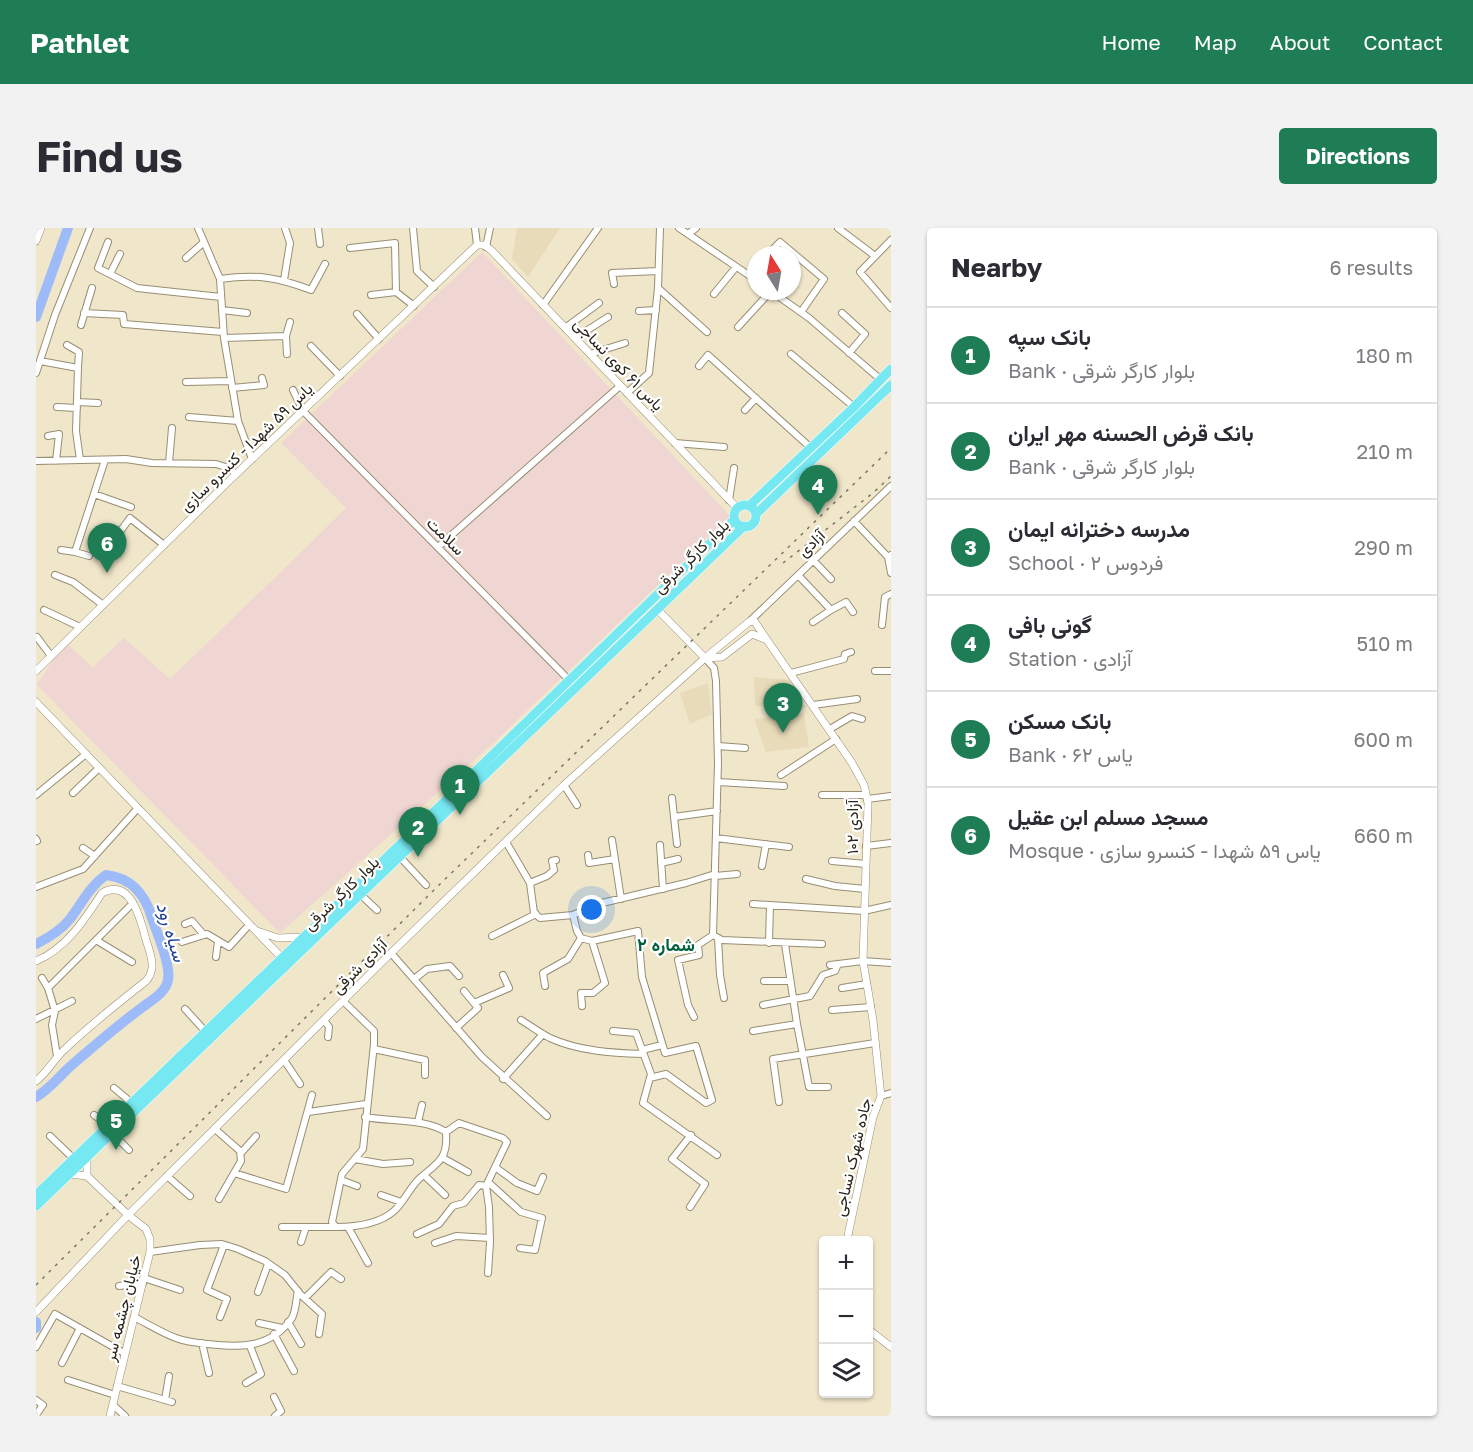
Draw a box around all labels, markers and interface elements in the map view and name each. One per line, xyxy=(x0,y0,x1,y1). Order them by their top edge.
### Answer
text: Pathlet xyxy=(30,26,130,59)
text: Home xyxy=(1101,29,1161,55)
text: Map xyxy=(1194,29,1237,55)
text: About xyxy=(1270,29,1330,55)
text: Contact xyxy=(1363,29,1443,55)
button: Directions xyxy=(1279,128,1437,184)
text: Find us xyxy=(36,131,183,181)
north arrow xyxy=(747,246,801,300)
text: Nearby xyxy=(951,252,1042,283)
text: 6 results xyxy=(1329,255,1413,279)
street label: یاس ۶۱ کوی نساجی xyxy=(569,313,668,415)
text: بانک سپه xyxy=(1008,323,1091,350)
text: 1 xyxy=(965,343,976,367)
text: 180 m xyxy=(1356,343,1413,367)
text: Bank · بلوار کارگر شرقی xyxy=(1008,358,1195,382)
street label: یاس ۵۹ شهدا - کنسرو سازی xyxy=(175,378,317,516)
text: بانک قرض الحسنه مهر ایران xyxy=(1008,419,1254,446)
text: 2 xyxy=(964,439,977,463)
text: 210 m xyxy=(1357,439,1413,463)
text: Bank · بلوار کارگر شرقی xyxy=(1008,454,1195,478)
pin: 4 xyxy=(798,466,838,515)
street label: سلامت xyxy=(423,513,469,559)
street label: بلوار کارگر شرقی xyxy=(649,515,734,598)
text: مدرسه دخترانه ایمان xyxy=(1008,515,1190,542)
pin: 6 xyxy=(88,524,126,573)
street label: آزادی xyxy=(793,524,831,562)
text: 3 xyxy=(964,535,977,559)
text: 290 m xyxy=(1354,535,1413,559)
text: School · فردوس ۲ xyxy=(1008,550,1163,574)
text: گونی بافی xyxy=(1008,611,1092,638)
text: 4 xyxy=(964,631,977,655)
text: 510 m xyxy=(1357,631,1413,655)
text: Station · آزادی xyxy=(1008,646,1132,670)
pin: 3 xyxy=(764,684,802,733)
text: بانک مسکن xyxy=(1008,707,1112,734)
text: 5 xyxy=(964,727,977,751)
text: 600 m xyxy=(1353,727,1413,751)
text: Bank · یاس ۶۲ xyxy=(1008,742,1133,766)
pin: 1 xyxy=(440,766,480,815)
street label: آزادی ۱۰۲ xyxy=(842,798,863,854)
text: مسجد مسلم ابن عقیل xyxy=(1008,803,1208,830)
pin: 2 xyxy=(398,808,437,857)
text: 6 xyxy=(964,823,977,847)
text: 660 m xyxy=(1354,823,1413,847)
text: Mosque · یاس ۵۹ شهدا - کنسرو سازی xyxy=(1008,838,1321,862)
street label: بلوار کارگر شرقی xyxy=(299,852,384,935)
your location xyxy=(577,895,606,924)
water label: سیاه رود xyxy=(152,899,192,965)
street label: آزادی شرقی xyxy=(327,933,392,999)
district label: شماره ۲ xyxy=(637,933,695,956)
street label: جاده شهرک نساجی xyxy=(829,1096,876,1218)
pin: 5 xyxy=(96,1100,136,1150)
map controls xyxy=(819,1236,873,1398)
button: + xyxy=(819,1236,873,1290)
street label: خیابان چشمه سر xyxy=(99,1252,147,1365)
button: − xyxy=(819,1290,873,1344)
button: layers xyxy=(819,1344,873,1398)

